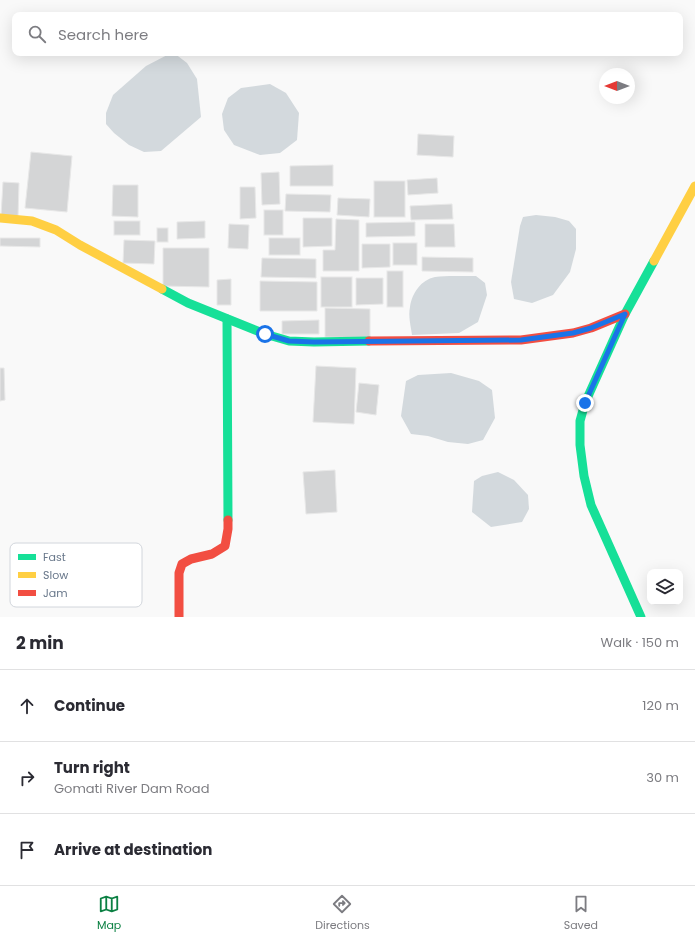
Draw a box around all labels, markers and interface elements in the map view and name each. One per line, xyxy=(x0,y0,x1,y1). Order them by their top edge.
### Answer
search box xyxy=(12,12,683,56)
icon: search xyxy=(26,23,48,45)
text: Search here xyxy=(58,24,148,45)
north arrow xyxy=(599,68,635,104)
route start xyxy=(256,325,274,343)
route end xyxy=(576,394,594,412)
legend xyxy=(10,543,142,607)
text: Fast xyxy=(43,549,66,565)
text: Slow xyxy=(43,567,68,583)
map controls xyxy=(647,569,683,605)
button: layers xyxy=(647,569,683,605)
text: Jam xyxy=(43,585,68,601)
text: 2 min xyxy=(16,631,64,655)
text: Walk · 150 m xyxy=(601,633,679,652)
icon: ahead xyxy=(16,695,38,717)
text: Continue xyxy=(54,695,125,716)
text: 120 m xyxy=(642,696,679,715)
text: Turn right xyxy=(54,757,130,778)
icon: right xyxy=(16,767,38,789)
text: 30 m xyxy=(646,768,679,787)
text: Gomati River Dam Road xyxy=(54,779,209,798)
icon: arrive xyxy=(16,839,38,861)
text: Arrive at destination xyxy=(54,839,212,860)
tab: Map xyxy=(97,893,121,934)
tab: Directions xyxy=(315,893,370,934)
tab: Saved xyxy=(564,893,598,934)

